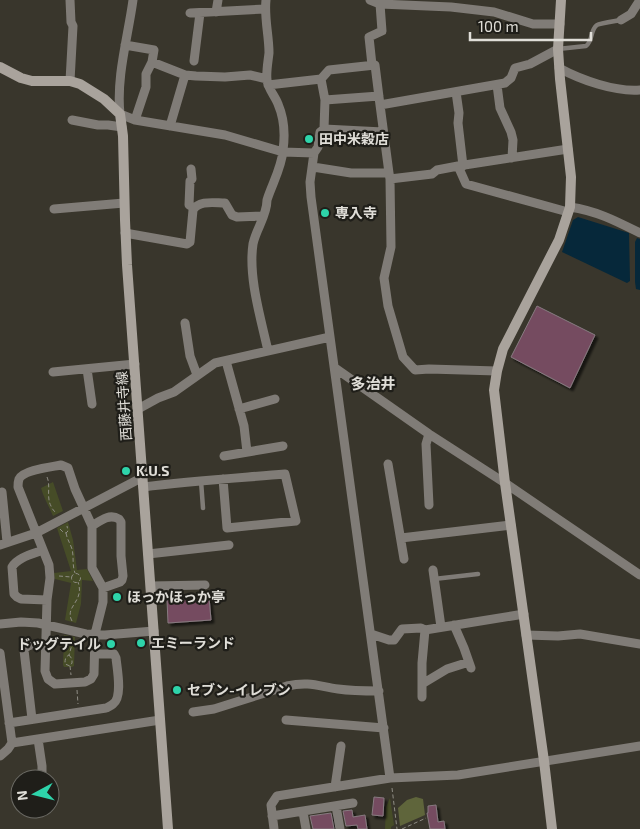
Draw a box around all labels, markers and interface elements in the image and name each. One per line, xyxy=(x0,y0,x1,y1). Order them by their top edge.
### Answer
scale bar xyxy=(470,10,591,42)
text: 100 m xyxy=(478,17,519,35)
place label: 田中米穀店 xyxy=(319,130,389,147)
marker: 田中米穀店 xyxy=(303,133,315,145)
place label: 専入寺 xyxy=(335,204,377,221)
marker: 専入寺 xyxy=(319,207,331,219)
street label: 西藤井寺線 xyxy=(113,371,134,442)
district label: 多治井 xyxy=(350,374,396,392)
place label: K.U.S xyxy=(136,462,169,479)
marker: K.U.S xyxy=(120,465,132,477)
place label: ほっかほっか亭 xyxy=(127,588,225,605)
marker: ほっかほっか亭 xyxy=(111,591,123,603)
place label: エミーランド xyxy=(151,634,235,651)
place label: ドッグテイル xyxy=(17,635,101,652)
marker: エミーランド xyxy=(135,637,147,649)
marker: ドッグテイル xyxy=(105,638,117,650)
place label: セブン-イレブン xyxy=(187,681,291,698)
marker: セブン-イレブン xyxy=(171,684,183,696)
north arrow xyxy=(10,769,60,819)
text: N xyxy=(13,790,31,802)

